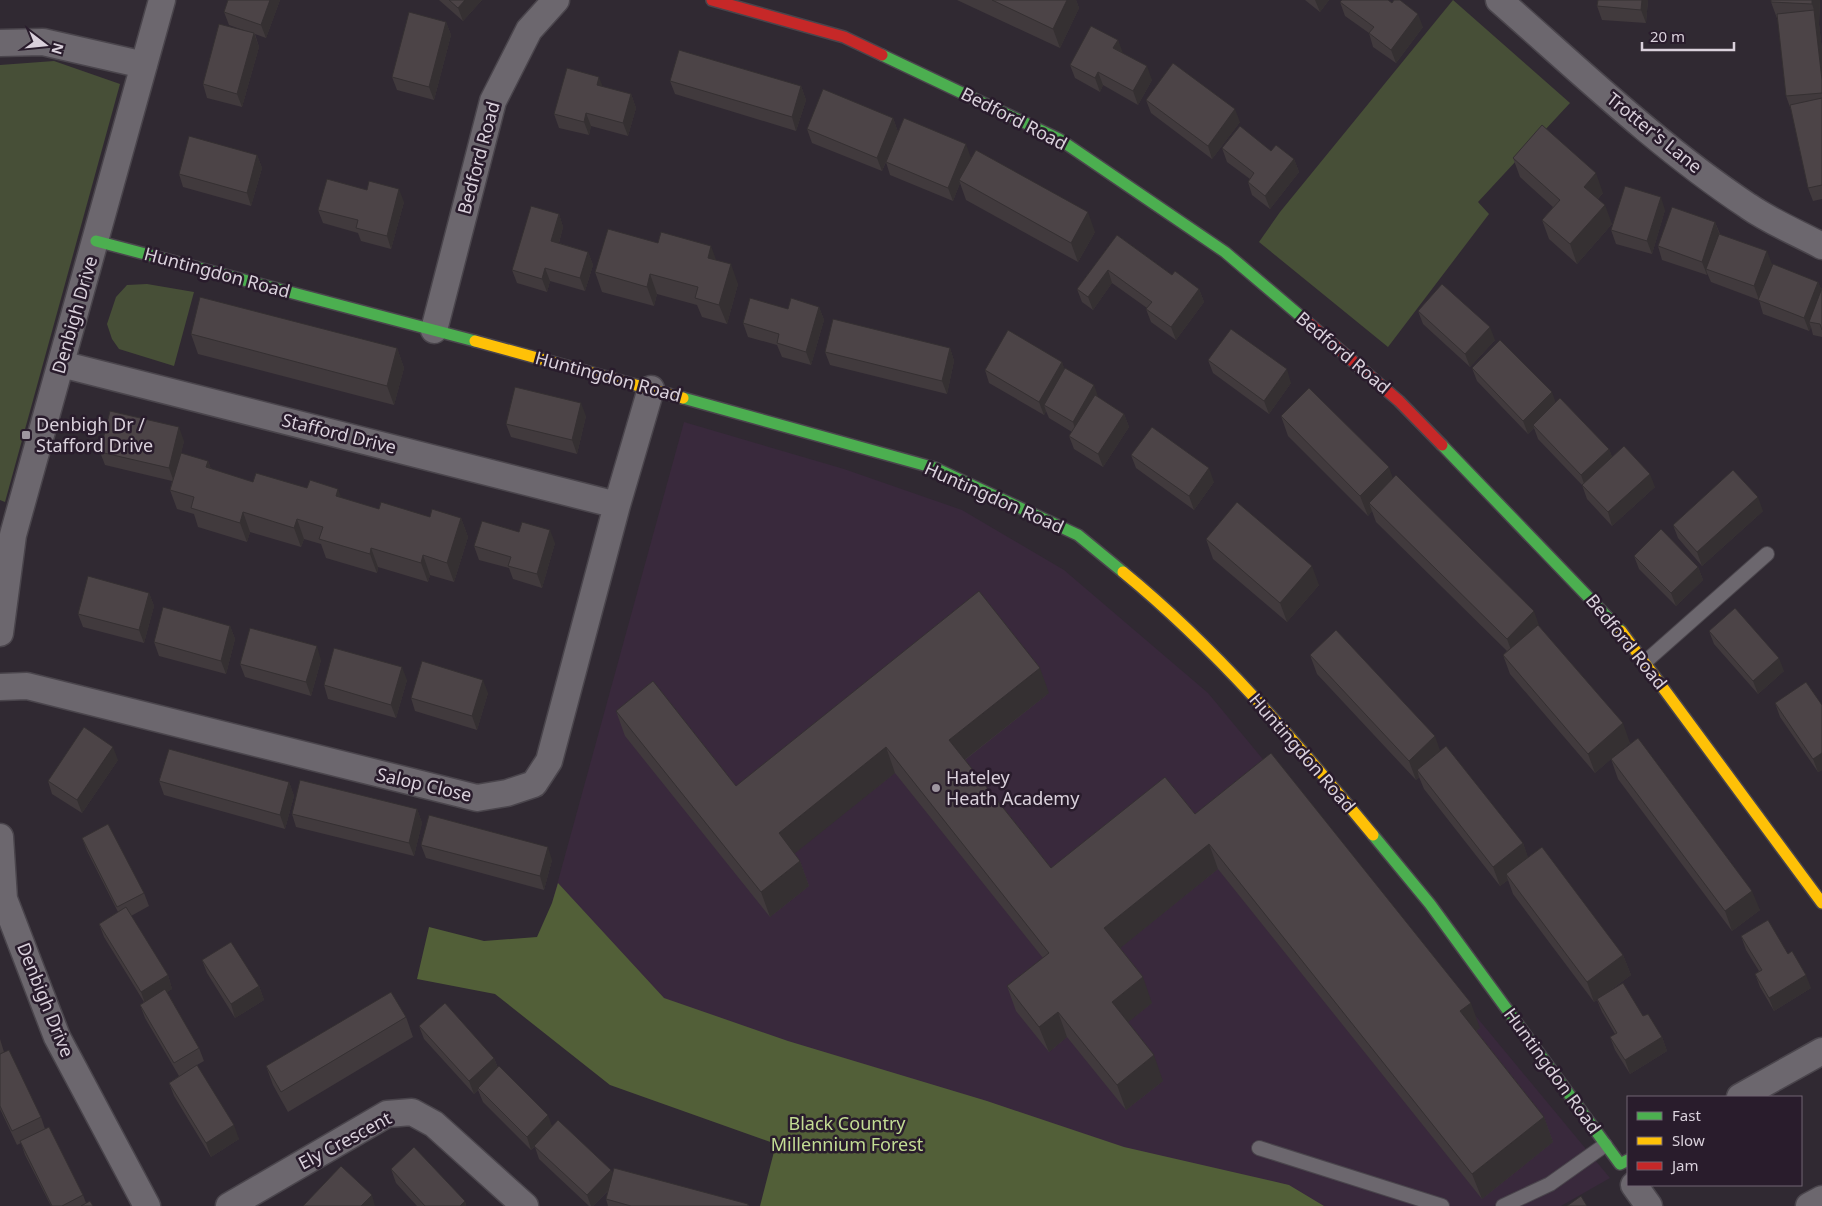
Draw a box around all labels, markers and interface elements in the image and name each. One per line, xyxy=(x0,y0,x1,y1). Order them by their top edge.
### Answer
north arrow xyxy=(20,20,70,70)
scale bar xyxy=(1642,20,1734,52)
text: 20 m xyxy=(1650,26,1685,46)
text: N xyxy=(47,41,69,57)
street label: Bedford Road xyxy=(957,81,1072,155)
street label: Trotter's Lane xyxy=(1602,86,1707,178)
street label: Bedford Road xyxy=(451,99,505,217)
street label: Huntingdon Road xyxy=(142,241,293,303)
street label: Denbigh Drive xyxy=(46,253,102,376)
street label: Bedford Road xyxy=(1291,306,1396,399)
street label: Huntingdon Road xyxy=(533,345,684,407)
street label: Stafford Drive xyxy=(280,407,399,459)
place label: Denbigh Dr / Stafford Drive xyxy=(36,412,153,457)
marker: Denbigh Dr / Stafford Drive xyxy=(20,429,32,441)
street label: Huntingdon Road xyxy=(921,456,1068,539)
street label: Bedford Road xyxy=(1581,589,1673,694)
street label: Huntingdon Road xyxy=(1245,688,1361,817)
street label: Salop Close xyxy=(374,761,474,807)
place label: Hateley Heath Academy xyxy=(946,765,1080,810)
marker: Hateley Heath Academy xyxy=(930,782,942,794)
street label: Denbigh Drive xyxy=(12,939,80,1060)
street label: Huntingdon Road xyxy=(1499,1003,1607,1138)
legend xyxy=(1627,1096,1802,1186)
street label: Ely Crescent xyxy=(294,1105,396,1175)
text: Fast xyxy=(1672,1105,1701,1125)
park label: Black Country Millennium Forest xyxy=(771,1111,924,1156)
text: Slow xyxy=(1672,1130,1705,1150)
text: Jam xyxy=(1670,1155,1699,1175)

